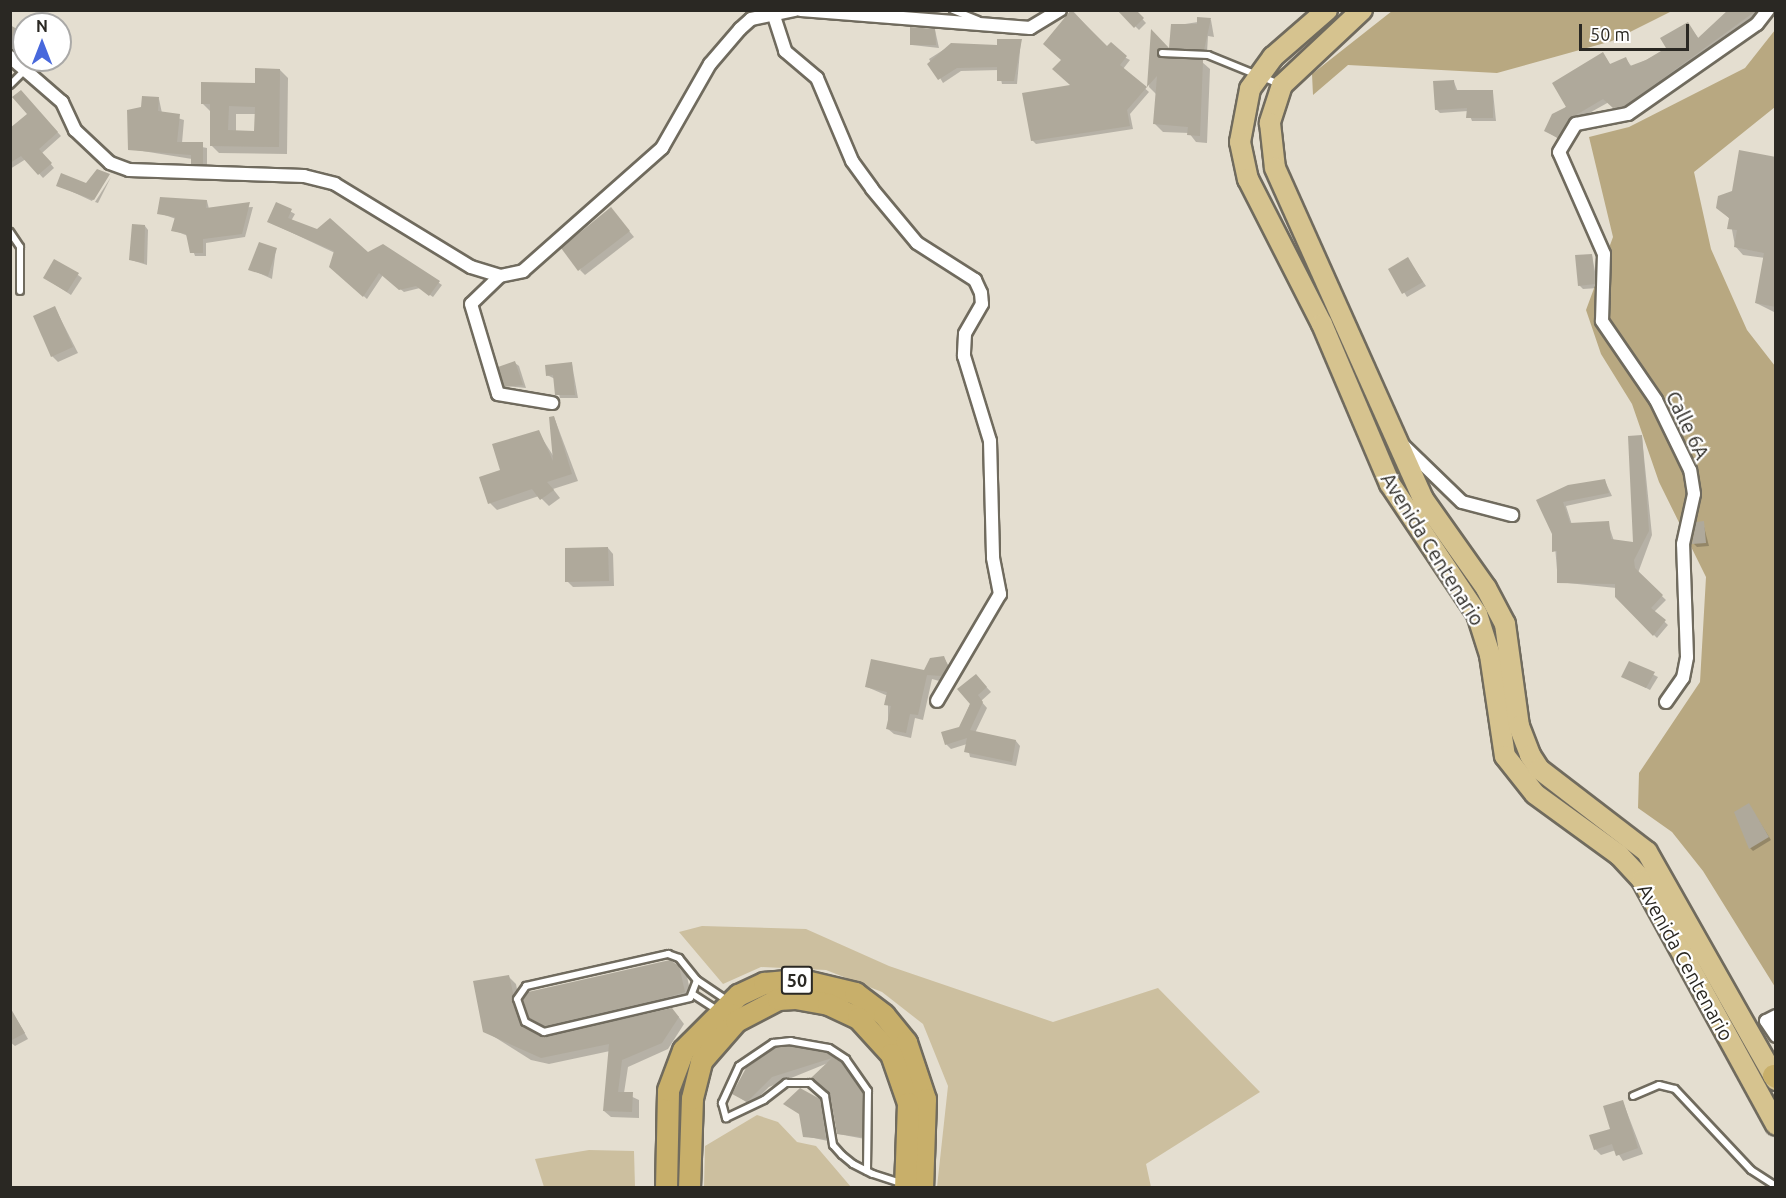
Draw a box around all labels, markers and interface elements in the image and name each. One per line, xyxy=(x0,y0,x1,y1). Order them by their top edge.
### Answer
north arrow xyxy=(12,12,72,72)
scale bar xyxy=(1582,12,1692,50)
text: N xyxy=(36,17,48,35)
text: 50 m xyxy=(1590,24,1630,44)
street label: Calle 6A xyxy=(1661,387,1715,463)
street label: Avenida Centenario xyxy=(1376,468,1490,630)
street label: Avenida Centenario xyxy=(1633,879,1739,1045)
road number: 50 xyxy=(780,965,814,995)

